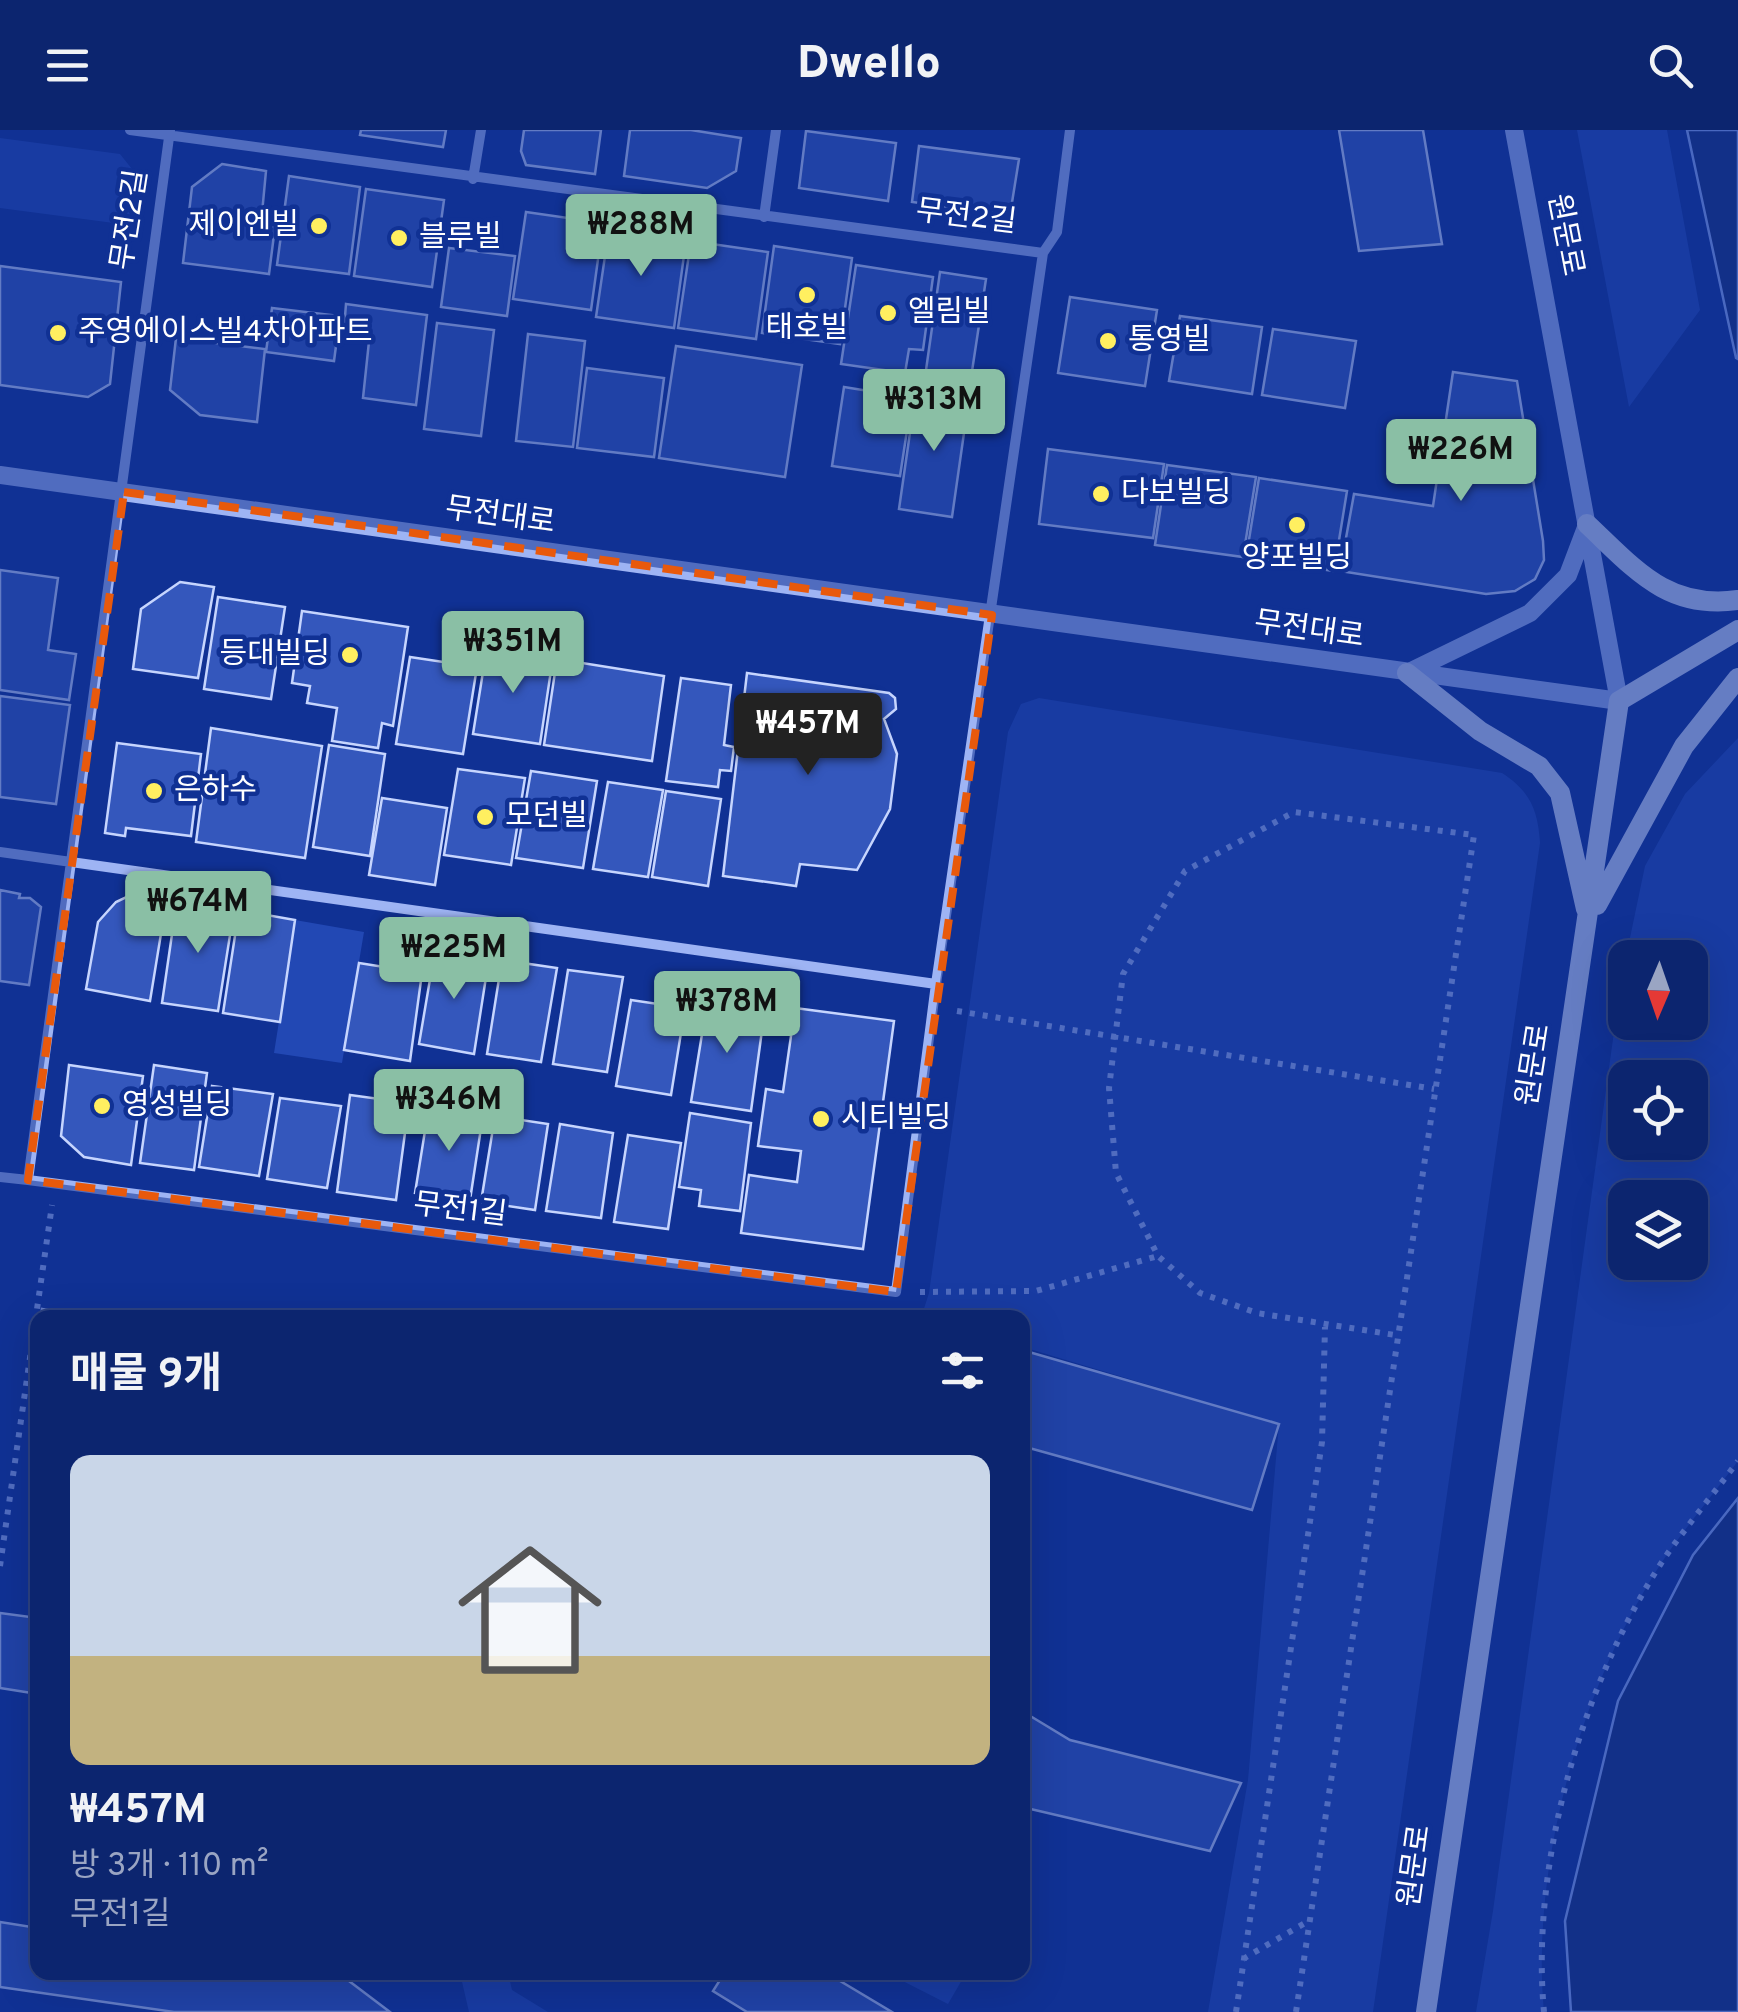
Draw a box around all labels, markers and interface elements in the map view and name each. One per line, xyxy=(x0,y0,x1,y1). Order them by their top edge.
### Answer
text: Dwello xyxy=(797,37,941,94)
icon: menu xyxy=(40,38,95,93)
icon: search xyxy=(1643,38,1698,93)
street label: 무전2길 xyxy=(105,167,157,273)
street label: 원문로 xyxy=(1538,191,1590,279)
street label: 무전2길 xyxy=(914,193,1018,243)
pin: ₩288M xyxy=(571,194,711,279)
text: ₩288M xyxy=(588,206,694,246)
place label: 제이엔빌 xyxy=(189,208,299,245)
marker: 제이엔빌 xyxy=(308,215,330,237)
place label: 블루빌 xyxy=(419,220,502,257)
marker: 블루빌 xyxy=(388,227,410,249)
marker: 태호빌 xyxy=(796,284,818,306)
place label: 엘림빌 xyxy=(908,295,991,332)
marker: 엘림빌 xyxy=(877,302,899,324)
place label: 태호빌 xyxy=(766,311,848,348)
place label: 주영에이스빌4차아파트 xyxy=(78,315,373,352)
marker: 주영에이스빌4차아파트 xyxy=(47,322,69,344)
place label: 통영빌 xyxy=(1128,323,1211,360)
marker: 통영빌 xyxy=(1097,330,1119,352)
pin: ₩313M xyxy=(864,369,1004,454)
text: ₩313M xyxy=(885,381,983,421)
pin: ₩226M xyxy=(1391,419,1531,504)
text: ₩226M xyxy=(1408,431,1514,471)
place label: 다보빌딩 xyxy=(1121,476,1231,513)
marker: 다보빌딩 xyxy=(1090,483,1112,505)
street label: 무전대로 xyxy=(443,491,557,543)
marker: 양포빌딩 xyxy=(1286,514,1308,536)
place label: 양포빌딩 xyxy=(1242,541,1352,578)
street label: 무전대로 xyxy=(1252,605,1366,657)
pin: ₩351M xyxy=(443,611,583,696)
text: ₩351M xyxy=(464,623,562,663)
place label: 등대빌딩 xyxy=(220,637,330,674)
marker: 등대빌딩 xyxy=(339,644,361,666)
pin: ₩457M xyxy=(738,693,878,778)
text: ₩457M xyxy=(756,705,860,745)
place label: 은하수 xyxy=(174,773,257,810)
marker: 은하수 xyxy=(143,780,165,802)
place label: 모던빌 xyxy=(505,799,588,836)
marker: 모던빌 xyxy=(474,806,496,828)
pin: ₩674M xyxy=(128,871,268,956)
text: ₩674M xyxy=(147,883,249,923)
pin: ₩225M xyxy=(384,917,524,1002)
text: ₩225M xyxy=(401,929,507,969)
north arrow xyxy=(1608,940,1708,1040)
map controls xyxy=(1608,940,1708,1280)
pin: ₩378M xyxy=(657,971,797,1056)
text: ₩378M xyxy=(676,983,778,1023)
street label: 원문로 xyxy=(1510,1021,1560,1109)
button: locate xyxy=(1608,1060,1708,1160)
pin: ₩346M xyxy=(379,1069,519,1154)
text: ₩346M xyxy=(396,1081,502,1121)
place label: 영성빌딩 xyxy=(122,1088,232,1125)
marker: 영성빌딩 xyxy=(91,1095,113,1117)
place label: 시티빌딩 xyxy=(841,1101,951,1138)
marker: 시티빌딩 xyxy=(810,1108,832,1130)
button: layers xyxy=(1608,1180,1708,1280)
street label: 무전1길 xyxy=(411,1187,509,1235)
icon: filters xyxy=(935,1343,990,1398)
text: 매물 9개 xyxy=(70,1350,222,1403)
icon: home xyxy=(440,1520,620,1700)
text: ₩457M xyxy=(70,1785,207,1838)
street label: 원문로 xyxy=(1392,1822,1440,1910)
text: 방 3개 · 110 m² xyxy=(70,1847,269,1887)
text: 무전1길 xyxy=(70,1896,170,1936)

